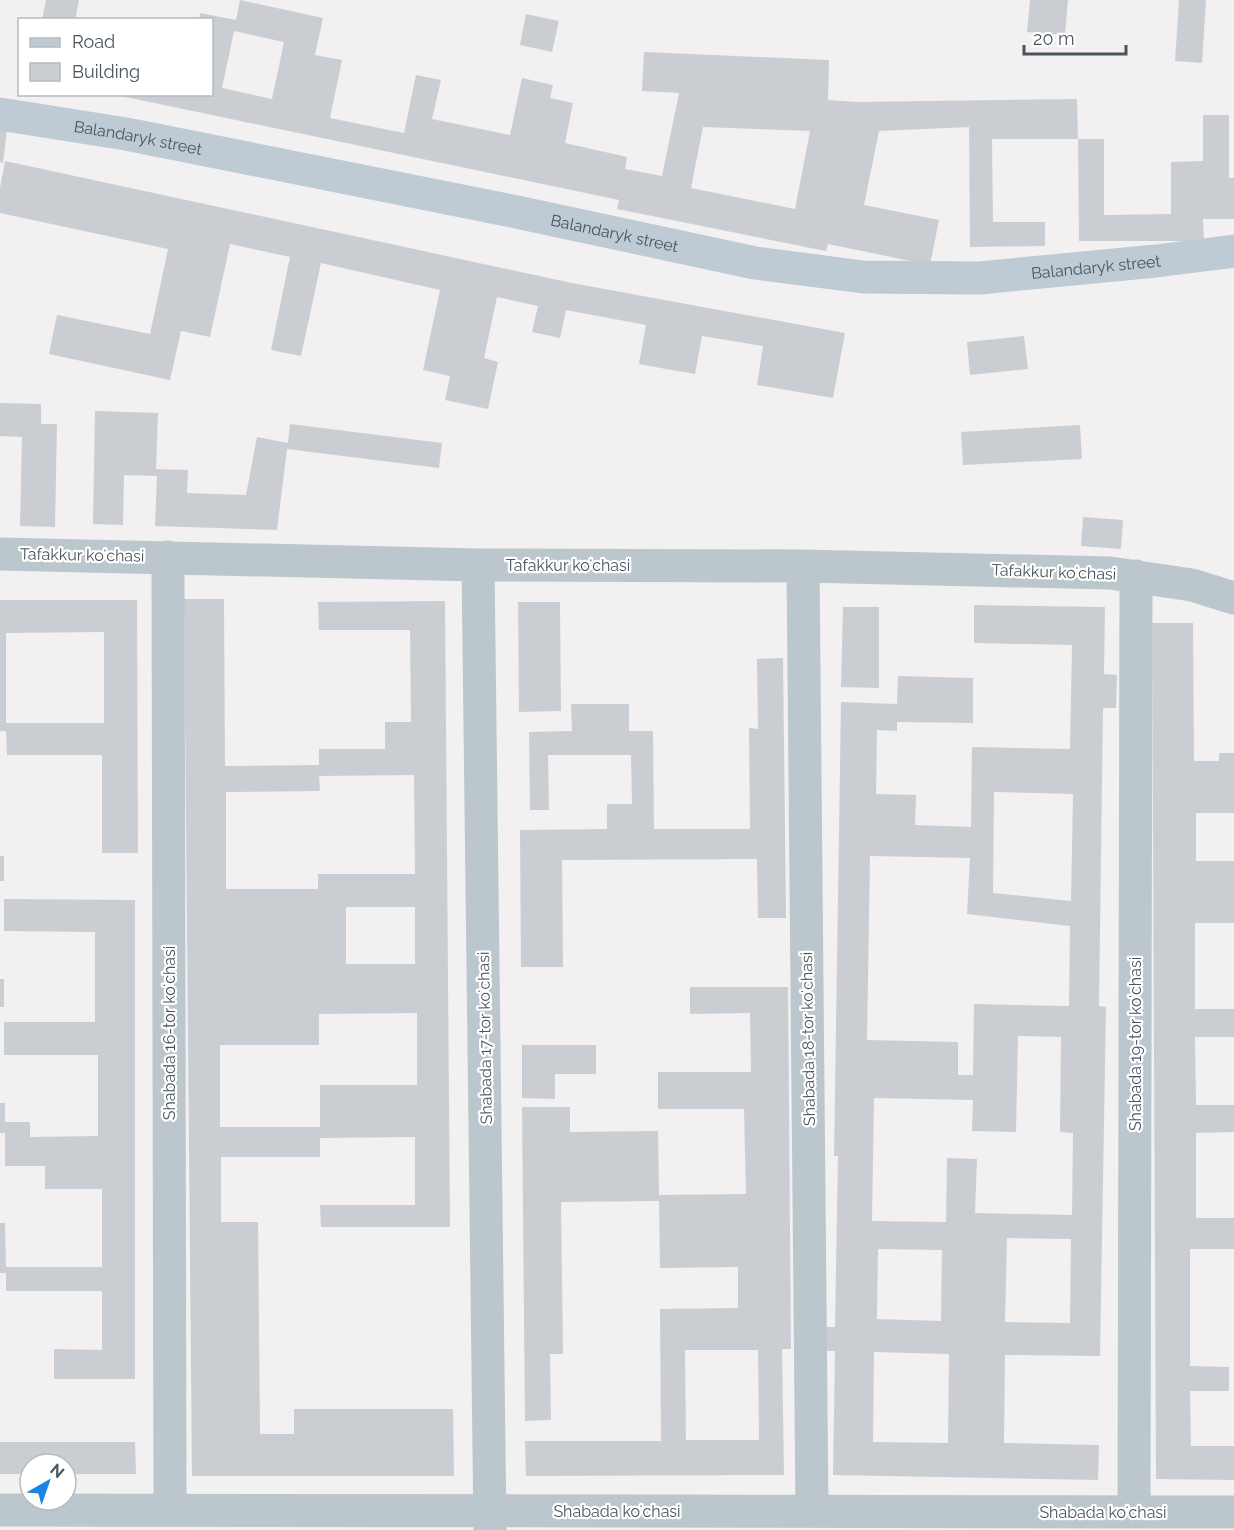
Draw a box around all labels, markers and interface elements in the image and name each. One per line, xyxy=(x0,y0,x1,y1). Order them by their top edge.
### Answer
legend xyxy=(18,18,213,96)
scale bar xyxy=(1024,18,1126,56)
text: 20 m xyxy=(1033,28,1075,49)
text: Road xyxy=(72,31,115,52)
text: Building xyxy=(72,61,140,82)
street label: Balandaryk street xyxy=(73,116,204,159)
street label: Balandaryk street xyxy=(549,210,681,256)
street label: Balandaryk street xyxy=(1030,251,1162,282)
street label: Tafakkur koʻchasi xyxy=(20,544,144,566)
street label: Tafakkur koʻchasi xyxy=(506,556,630,575)
street label: Tafakkur koʻchasi xyxy=(991,560,1117,584)
street label: Shabada 16-tor koʻchasi xyxy=(160,946,179,1120)
street label: Shabada 17-tor koʻchasi xyxy=(474,951,496,1125)
street label: Shabada 18-tor koʻchasi xyxy=(797,952,819,1126)
street label: Shabada 19-tor koʻchasi xyxy=(1126,957,1145,1131)
north arrow xyxy=(18,1452,78,1512)
text: N xyxy=(47,1460,68,1482)
street label: Shabada koʻchasi xyxy=(553,1502,681,1521)
street label: Shabada koʻchasi xyxy=(1039,1503,1167,1522)

